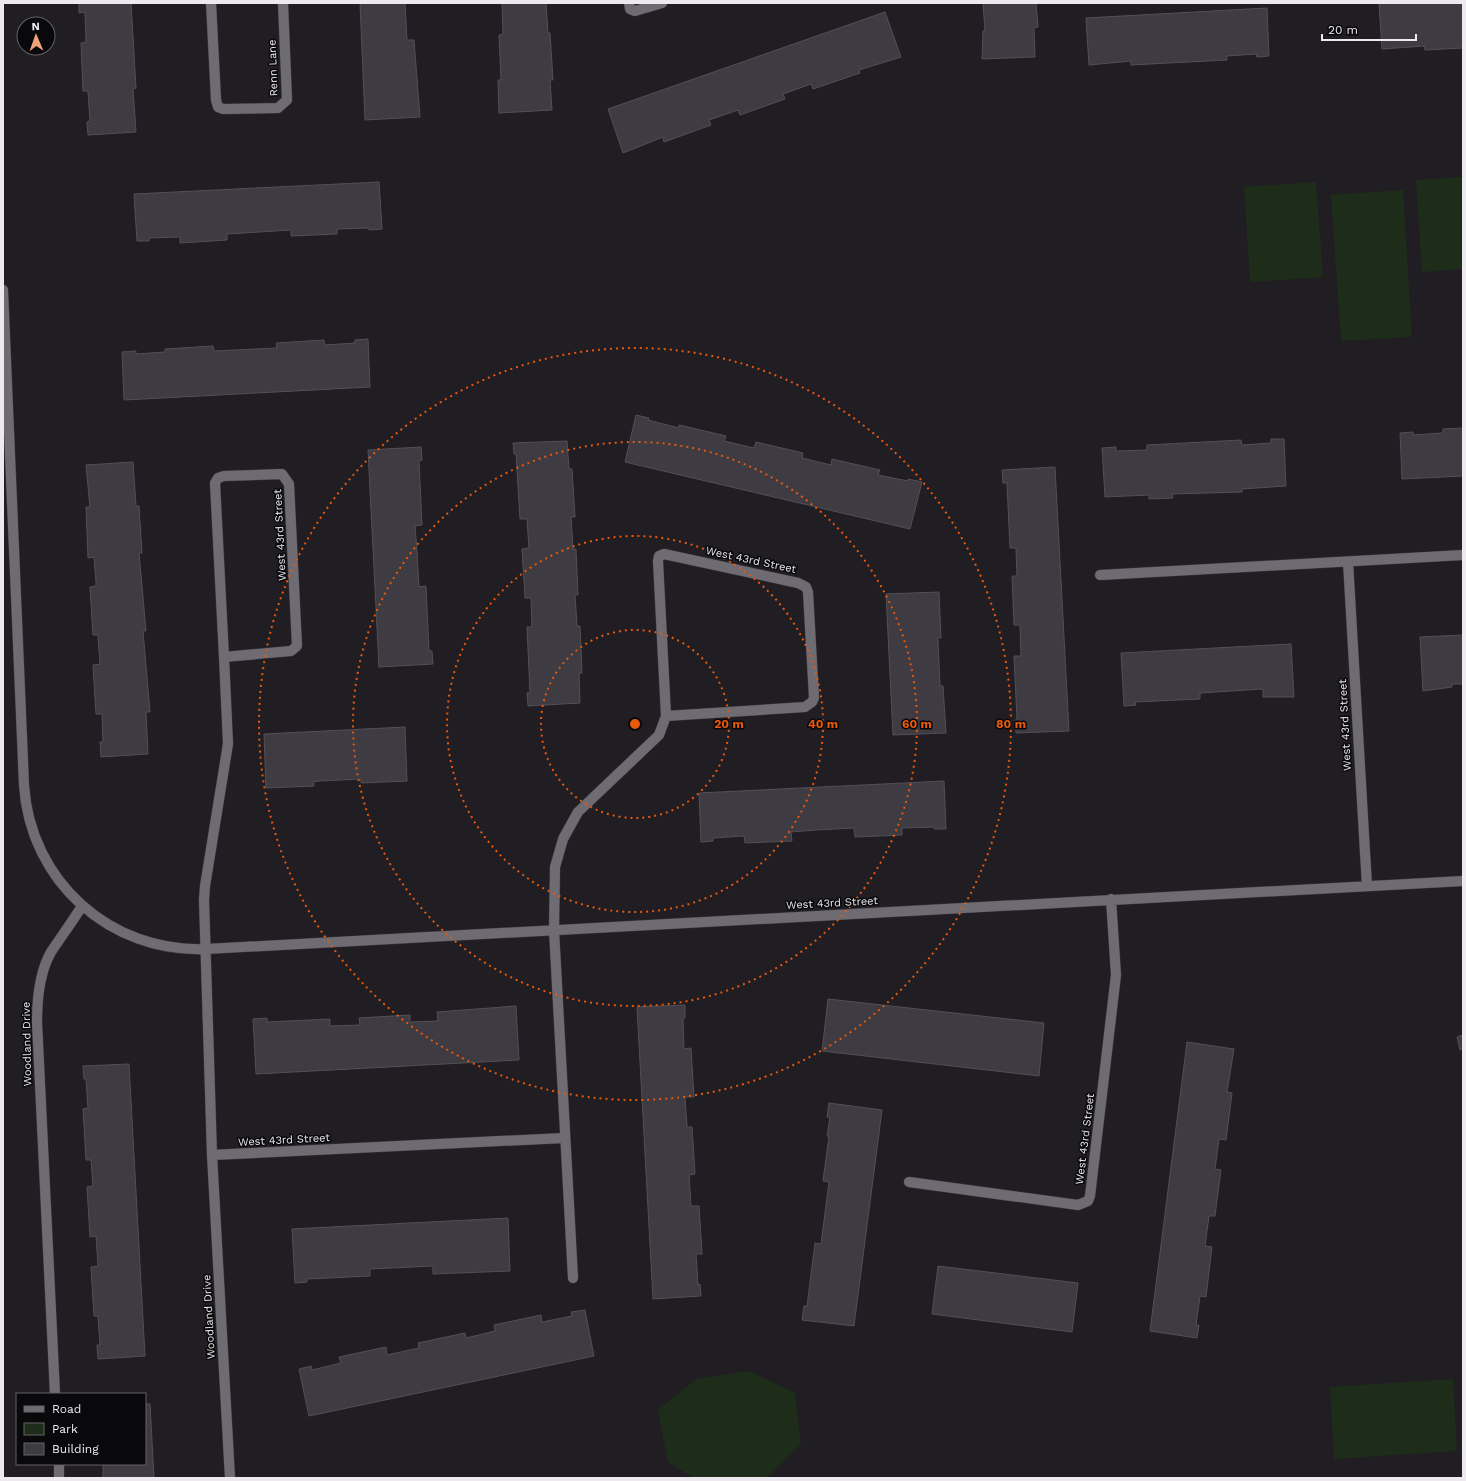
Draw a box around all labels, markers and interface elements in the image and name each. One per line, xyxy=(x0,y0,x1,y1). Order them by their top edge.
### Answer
north arrow xyxy=(16,16,56,56)
scale bar xyxy=(1322,16,1416,42)
text: N xyxy=(31,20,40,33)
text: 20 m xyxy=(1328,23,1358,37)
street label: Renn Lane xyxy=(266,39,280,97)
street label: West 43rd Street xyxy=(271,488,289,581)
street label: West 43rd Street xyxy=(705,544,798,576)
street label: West 43rd Street xyxy=(1336,678,1354,771)
centre of rings xyxy=(628,717,642,731)
text: 20 m xyxy=(714,717,744,731)
text: 40 m xyxy=(808,717,838,731)
text: 60 m xyxy=(902,717,932,731)
text: 80 m xyxy=(996,717,1026,731)
street label: West 43rd Street xyxy=(786,894,879,912)
street label: Woodland Drive xyxy=(20,1002,34,1086)
street label: West 43rd Street xyxy=(1073,1092,1097,1185)
street label: West 43rd Street xyxy=(238,1131,331,1149)
street label: Woodland Drive xyxy=(200,1274,218,1360)
legend xyxy=(16,1393,146,1465)
text: Road xyxy=(52,1402,81,1416)
text: Park xyxy=(52,1422,78,1436)
text: Building xyxy=(52,1442,99,1456)

